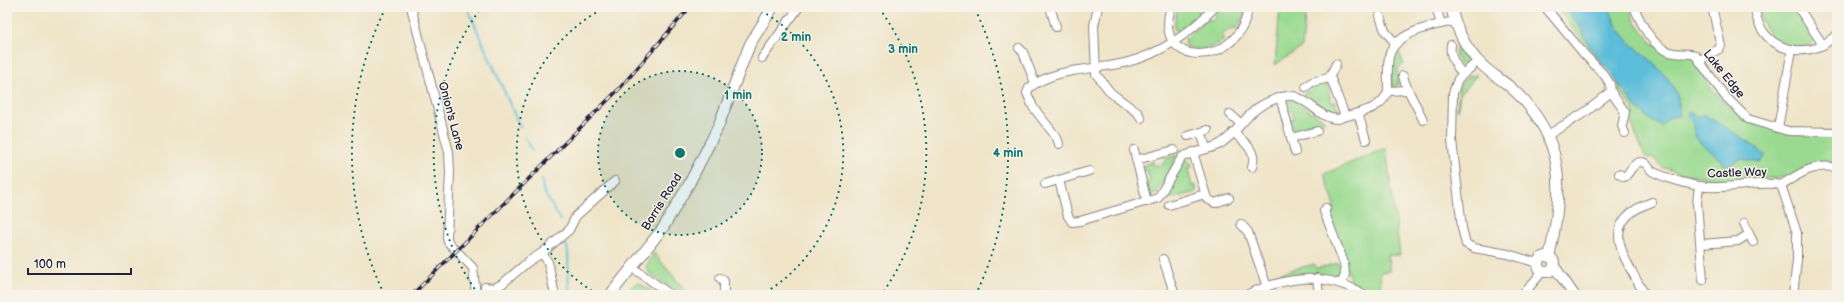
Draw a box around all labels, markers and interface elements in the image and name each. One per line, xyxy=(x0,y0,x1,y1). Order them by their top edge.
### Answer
text: 2 min xyxy=(781,30,811,45)
text: 3 min xyxy=(888,42,918,57)
street label: Lake Edge xyxy=(1700,47,1748,101)
street label: Onion's Lane xyxy=(435,80,467,152)
text: 1 min xyxy=(724,88,752,103)
centre of rings xyxy=(673,146,687,160)
text: 4 min xyxy=(993,146,1023,161)
street label: Castle Way xyxy=(1707,164,1768,182)
street label: Borris Road xyxy=(638,170,686,233)
scale bar xyxy=(28,250,131,276)
text: 100 m xyxy=(34,257,66,272)

